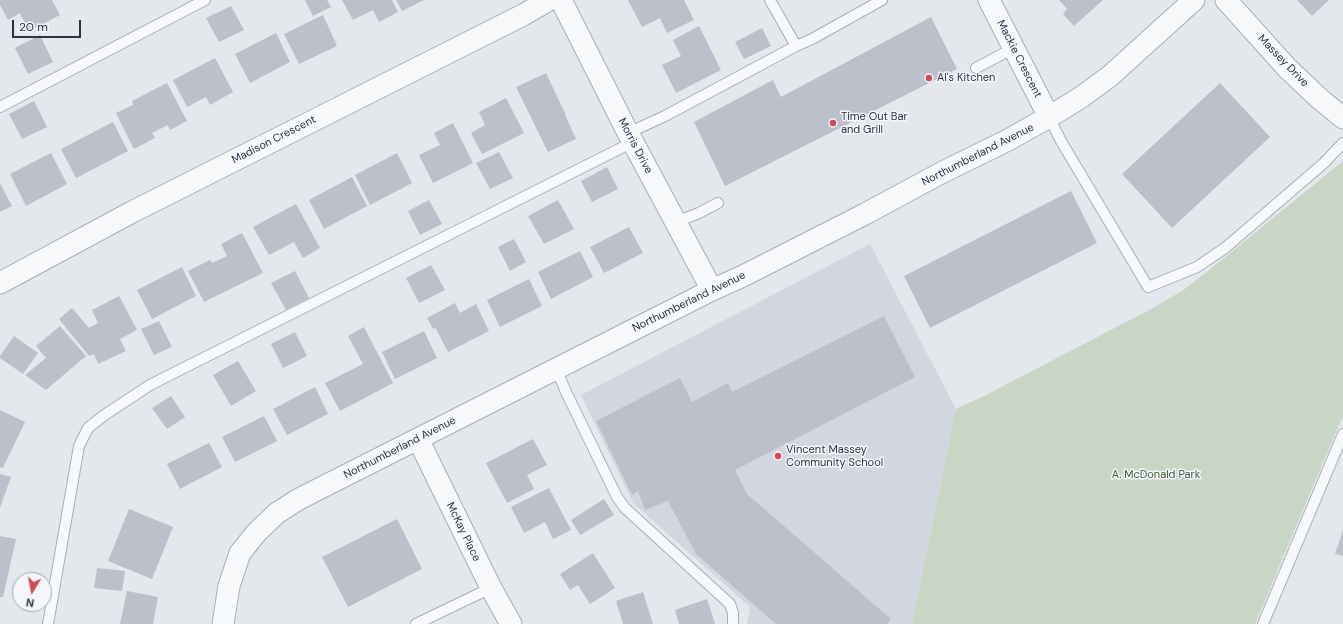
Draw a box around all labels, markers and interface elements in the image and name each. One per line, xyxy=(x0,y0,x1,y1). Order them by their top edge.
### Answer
scale bar xyxy=(14,12,83,38)
street label: Mackie Crescent xyxy=(994,18,1044,100)
text: 20 m xyxy=(19,19,48,35)
street label: Massey Drive xyxy=(1255,32,1311,90)
place label: Al's Kitchen xyxy=(937,71,995,85)
marker: Al's Kitchen xyxy=(924,73,934,83)
place label: Time Out Bar and Grill xyxy=(841,110,908,136)
street label: Madison Crescent xyxy=(230,113,318,167)
street label: Morris Drive xyxy=(615,116,655,176)
marker: Time Out Bar and Grill xyxy=(828,118,838,128)
street label: Northumberland Avenue xyxy=(920,121,1036,189)
street label: Northumberland Avenue xyxy=(630,269,748,335)
street label: Northumberland Avenue xyxy=(342,414,458,482)
place label: Vincent Massey Community School xyxy=(786,443,883,469)
marker: Vincent Massey Community School xyxy=(773,451,783,461)
park label: A. McDonald Park xyxy=(1112,468,1200,482)
street label: McKay Place xyxy=(443,500,483,564)
north arrow xyxy=(12,572,52,612)
text: N xyxy=(25,595,35,610)

